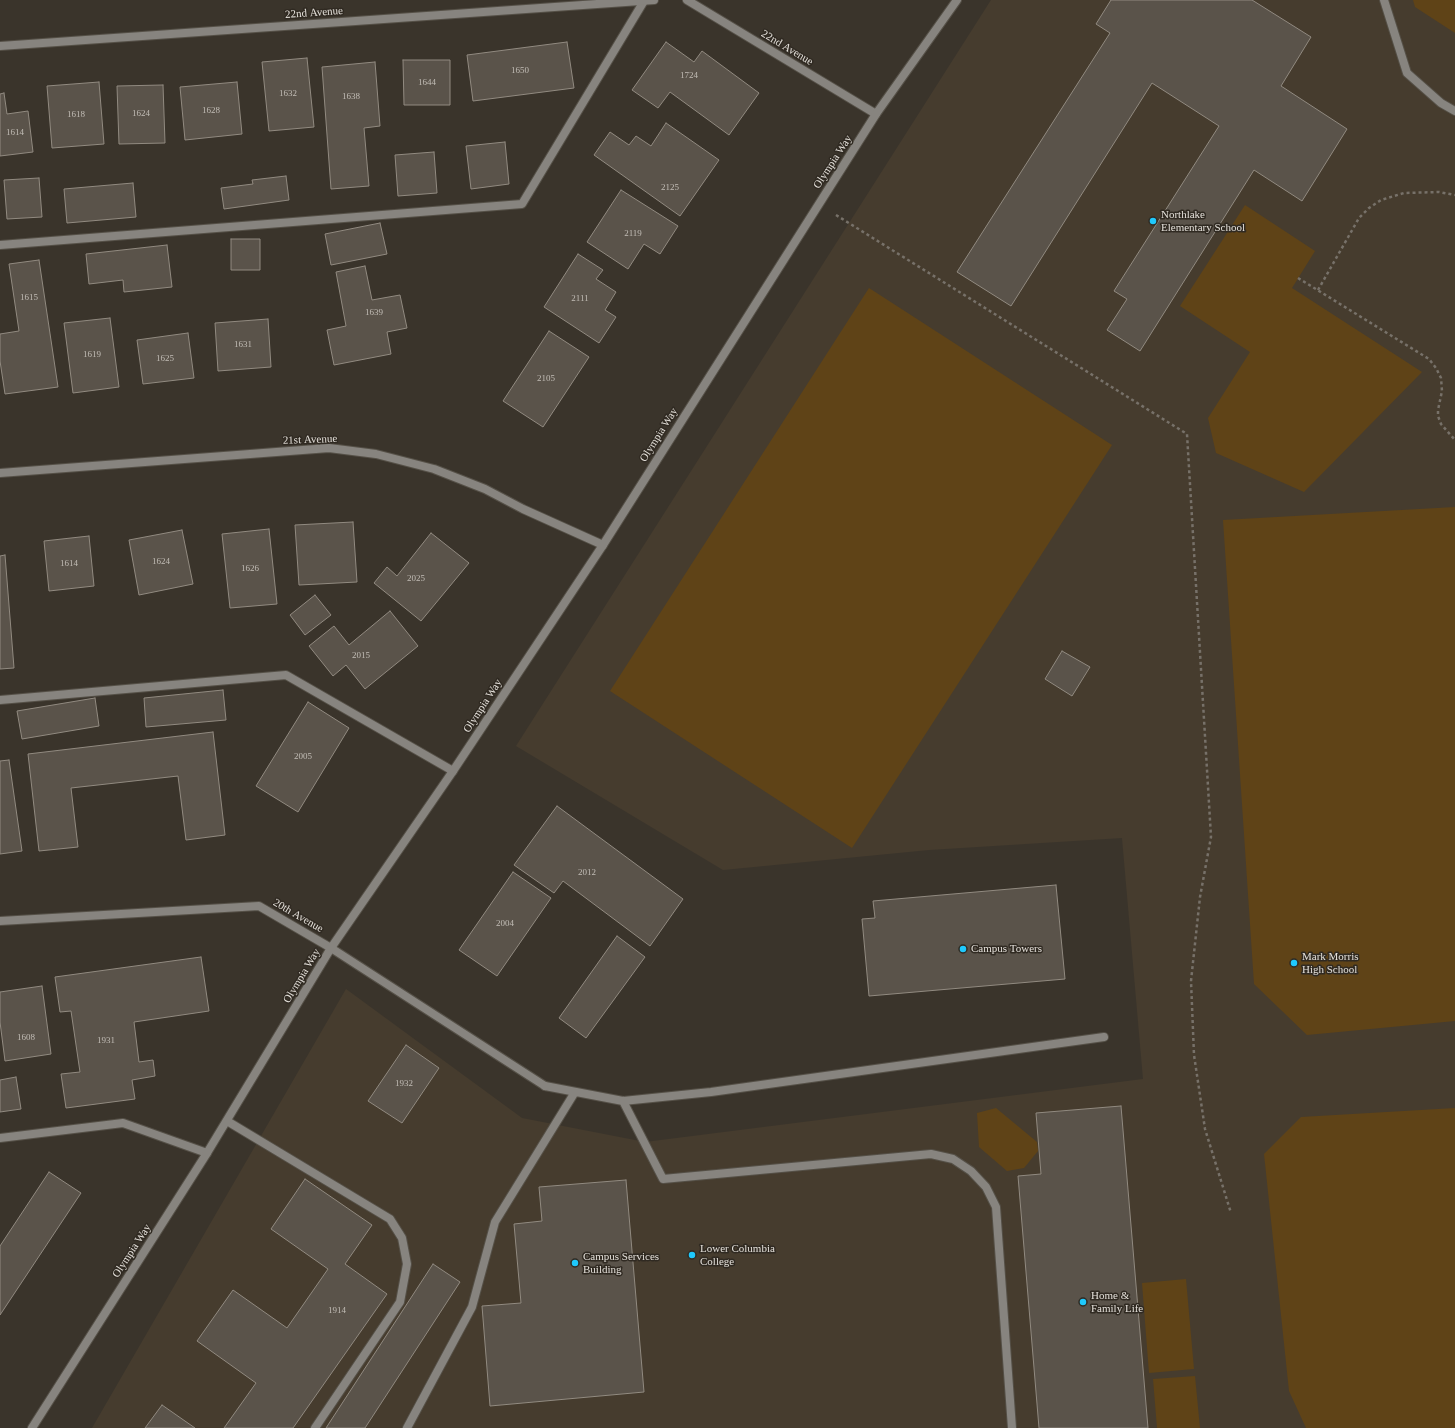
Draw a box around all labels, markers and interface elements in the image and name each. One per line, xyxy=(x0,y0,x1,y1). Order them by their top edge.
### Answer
street label: 22nd Avenue xyxy=(285,4,343,22)
street label: 22nd Avenue xyxy=(759,27,815,69)
house number: 1650 xyxy=(511,66,529,76)
house number: 1724 xyxy=(680,71,698,81)
house number: 1644 xyxy=(418,78,436,88)
house number: 1632 xyxy=(279,89,297,99)
house number: 1638 xyxy=(342,92,360,102)
house number: 1628 xyxy=(202,106,220,116)
house number: 1624 xyxy=(132,109,150,119)
house number: 1618 xyxy=(67,110,85,120)
house number: 1614 xyxy=(6,128,24,138)
street label: Olympia Way xyxy=(811,133,855,191)
house number: 2125 xyxy=(661,183,679,193)
place label: Northlake Elementary School xyxy=(1161,208,1245,234)
marker: Northlake Elementary School xyxy=(1148,216,1158,226)
house number: 2119 xyxy=(624,229,642,239)
house number: 1615 xyxy=(20,293,38,303)
house number: 2111 xyxy=(571,294,589,304)
house number: 1639 xyxy=(365,308,383,318)
house number: 1631 xyxy=(234,340,252,350)
house number: 1619 xyxy=(83,350,101,360)
house number: 1625 xyxy=(156,354,174,364)
house number: 2105 xyxy=(537,374,555,384)
street label: Olympia Way xyxy=(637,406,681,464)
street label: 21st Avenue xyxy=(283,432,337,448)
house number: 1624 xyxy=(152,557,170,567)
house number: 1614 xyxy=(60,559,78,569)
house number: 1626 xyxy=(241,564,259,574)
house number: 2025 xyxy=(407,574,425,584)
house number: 2015 xyxy=(352,651,370,661)
street label: Olympia Way xyxy=(461,677,505,735)
house number: 2005 xyxy=(294,752,312,762)
house number: 2012 xyxy=(578,868,596,878)
street label: 20th Avenue xyxy=(271,896,325,936)
house number: 2004 xyxy=(496,919,514,929)
place label: Campus Towers xyxy=(971,942,1042,956)
marker: Campus Towers xyxy=(958,944,968,954)
street label: Olympia Way xyxy=(281,946,323,1006)
place label: Mark Morris High School xyxy=(1302,950,1359,976)
marker: Mark Morris High School xyxy=(1289,958,1299,968)
house number: 1608 xyxy=(17,1033,35,1043)
house number: 1931 xyxy=(97,1036,115,1046)
house number: 1932 xyxy=(395,1079,413,1089)
street label: Olympia Way xyxy=(110,1222,154,1280)
place label: Lower Columbia College xyxy=(700,1242,775,1268)
place label: Campus Services Building xyxy=(583,1250,659,1276)
marker: Lower Columbia College xyxy=(687,1250,697,1260)
marker: Campus Services Building xyxy=(570,1258,580,1268)
place label: Home & Family Life xyxy=(1091,1289,1143,1315)
marker: Home & Family Life xyxy=(1078,1297,1088,1307)
house number: 1914 xyxy=(328,1306,346,1316)

